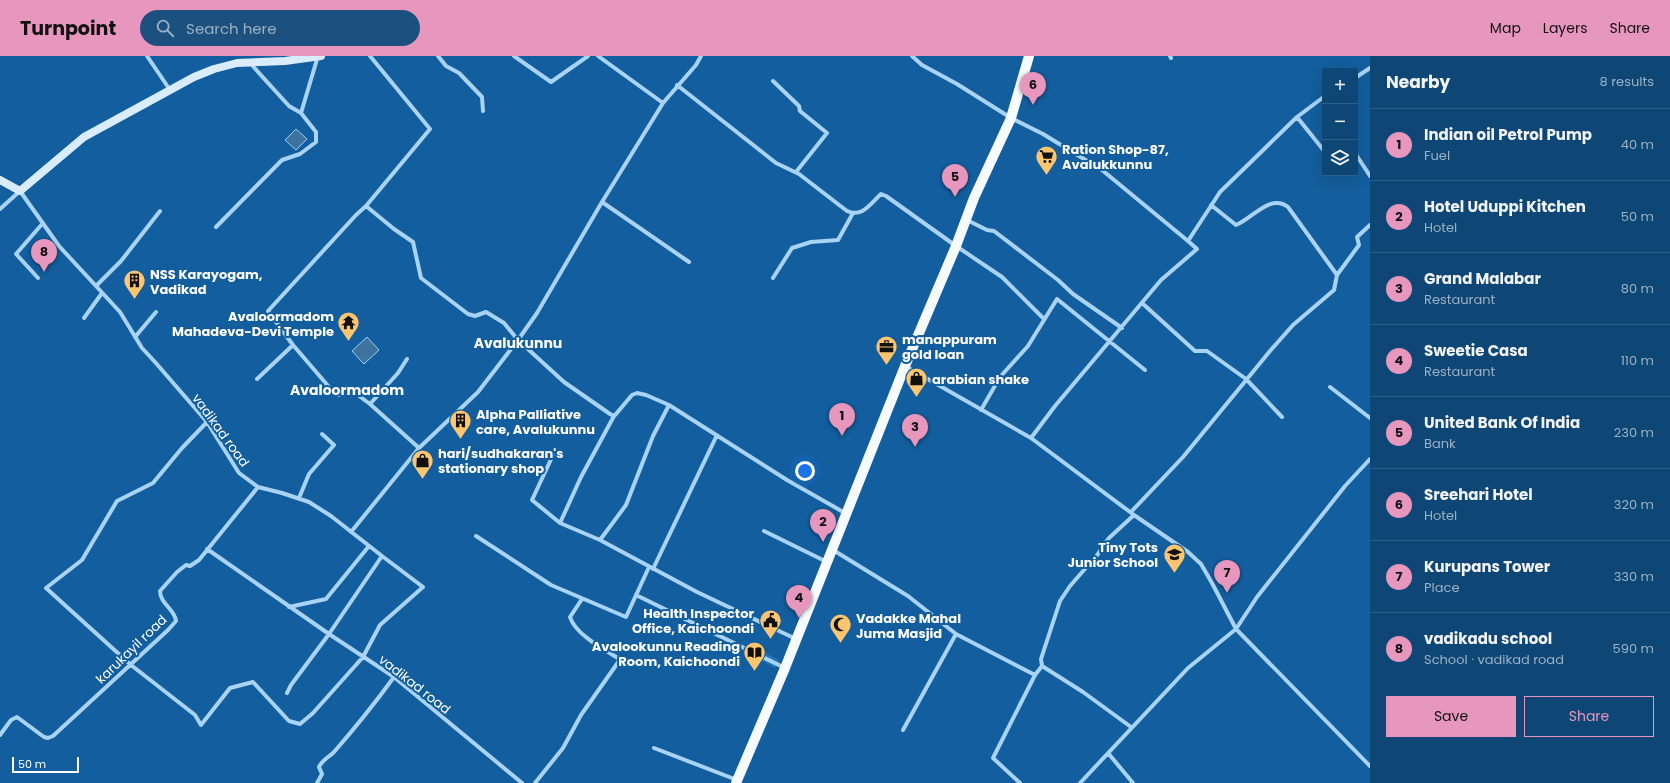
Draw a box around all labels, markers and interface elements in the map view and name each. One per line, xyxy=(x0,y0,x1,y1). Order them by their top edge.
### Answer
search box xyxy=(140,10,420,46)
text: Turnpoint xyxy=(20,15,116,42)
icon: search xyxy=(154,17,176,39)
text: Search here xyxy=(186,18,276,39)
text: Map xyxy=(1490,18,1521,38)
text: Layers xyxy=(1543,18,1587,38)
text: Share xyxy=(1609,18,1650,38)
map controls xyxy=(1322,68,1358,176)
button: + xyxy=(1322,68,1358,104)
text: Nearby xyxy=(1386,70,1450,94)
pin: 6 xyxy=(1020,72,1046,105)
text: 8 results xyxy=(1600,72,1654,91)
button: − xyxy=(1322,104,1358,140)
text: Indian oil Petrol Pump xyxy=(1424,124,1592,145)
text: 1 xyxy=(1397,135,1401,154)
text: 40 m xyxy=(1621,135,1654,154)
place label: Ration Shop-87, Avalukkunnu xyxy=(1062,140,1169,174)
button: layers xyxy=(1322,140,1358,176)
supermarket icon: Ration Shop-87, Avalukkunnu xyxy=(1033,143,1059,176)
text: Fuel xyxy=(1424,146,1450,165)
pin: 5 xyxy=(942,164,968,197)
text: Hotel Uduppi Kitchen xyxy=(1424,196,1586,217)
text: 2 xyxy=(1395,207,1403,226)
text: 50 m xyxy=(1621,207,1654,226)
text: Hotel xyxy=(1424,218,1457,237)
pin: 8 xyxy=(31,239,57,272)
place label: NSS Karayogam, Vadikad xyxy=(150,265,263,299)
building icon: NSS Karayogam, Vadikad xyxy=(122,268,148,301)
text: Grand Malabar xyxy=(1424,268,1541,289)
text: 3 xyxy=(1395,279,1403,298)
text: 80 m xyxy=(1621,279,1654,298)
text: Restaurant xyxy=(1424,290,1495,309)
place label: Avaloormadom Mahadeva-Devi Temple xyxy=(172,307,334,341)
temple icon: Avaloormadom Mahadeva-Devi Temple xyxy=(336,310,362,343)
place label: manappuram gold loan xyxy=(902,330,997,364)
district label: Avalukunnu xyxy=(474,333,562,353)
office icon: manappuram gold loan xyxy=(874,333,900,366)
text: Sweetie Casa xyxy=(1424,340,1528,361)
text: 4 xyxy=(1395,351,1403,370)
text: 110 m xyxy=(1621,351,1654,370)
text: Restaurant xyxy=(1424,362,1495,381)
shop icon: arabian shake xyxy=(903,366,929,399)
place label: arabian shake xyxy=(932,370,1029,389)
district label: Avaloormadom xyxy=(290,380,404,400)
street label: vadikad road xyxy=(187,390,254,471)
pin: 1 xyxy=(829,403,855,436)
place label: Alpha Palliative care, Avalukunnu xyxy=(476,405,595,439)
building icon: Alpha Palliative care, Avalukunnu xyxy=(448,408,474,441)
text: United Bank Of India xyxy=(1424,412,1580,433)
pin: 3 xyxy=(902,414,928,447)
text: 5 xyxy=(1395,423,1403,442)
text: 230 m xyxy=(1614,423,1654,442)
text: Bank xyxy=(1424,434,1456,453)
place label: hari/sudhakaran's stationary shop xyxy=(438,444,563,478)
shop icon: hari/sudhakaran's stationary shop xyxy=(410,447,436,480)
your location xyxy=(795,461,815,481)
text: Sreehari Hotel xyxy=(1424,484,1533,505)
text: 6 xyxy=(1395,495,1403,514)
text: 320 m xyxy=(1614,495,1654,514)
text: Hotel xyxy=(1424,506,1457,525)
pin: 2 xyxy=(810,509,836,542)
place label: Tiny Tots Junior School xyxy=(1068,538,1158,572)
school or university icon: Tiny Tots Junior School xyxy=(1161,541,1187,574)
text: Kurupans Tower xyxy=(1424,556,1550,577)
pin: 7 xyxy=(1214,560,1240,593)
text: 7 xyxy=(1396,567,1402,586)
text: 330 m xyxy=(1614,567,1654,586)
text: Place xyxy=(1424,578,1459,597)
pin: 4 xyxy=(786,585,812,618)
place label: Health Inspector Office, Kaichoondi xyxy=(632,604,754,638)
public building icon: Health Inspector Office, Kaichoondi xyxy=(757,607,783,640)
place label: Vadakke Mahal Juma Masjid xyxy=(856,609,961,643)
street label: karukayil road xyxy=(92,611,171,688)
mosque icon: Vadakke Mahal Juma Masjid xyxy=(827,612,853,645)
text: vadikadu school xyxy=(1424,628,1552,649)
place label: Avalookunnu Reading Room, Kaichoondi xyxy=(592,637,740,671)
text: 8 xyxy=(1395,639,1403,658)
text: 590 m xyxy=(1613,639,1654,658)
library icon: Avalookunnu Reading Room, Kaichoondi xyxy=(742,640,768,673)
street label: vadikad road xyxy=(375,650,455,719)
text: School · vadikad road xyxy=(1424,650,1564,669)
button: Save xyxy=(1386,696,1516,737)
button: Share xyxy=(1524,696,1654,737)
scale bar xyxy=(12,755,79,774)
text: 50 m xyxy=(18,756,46,772)

